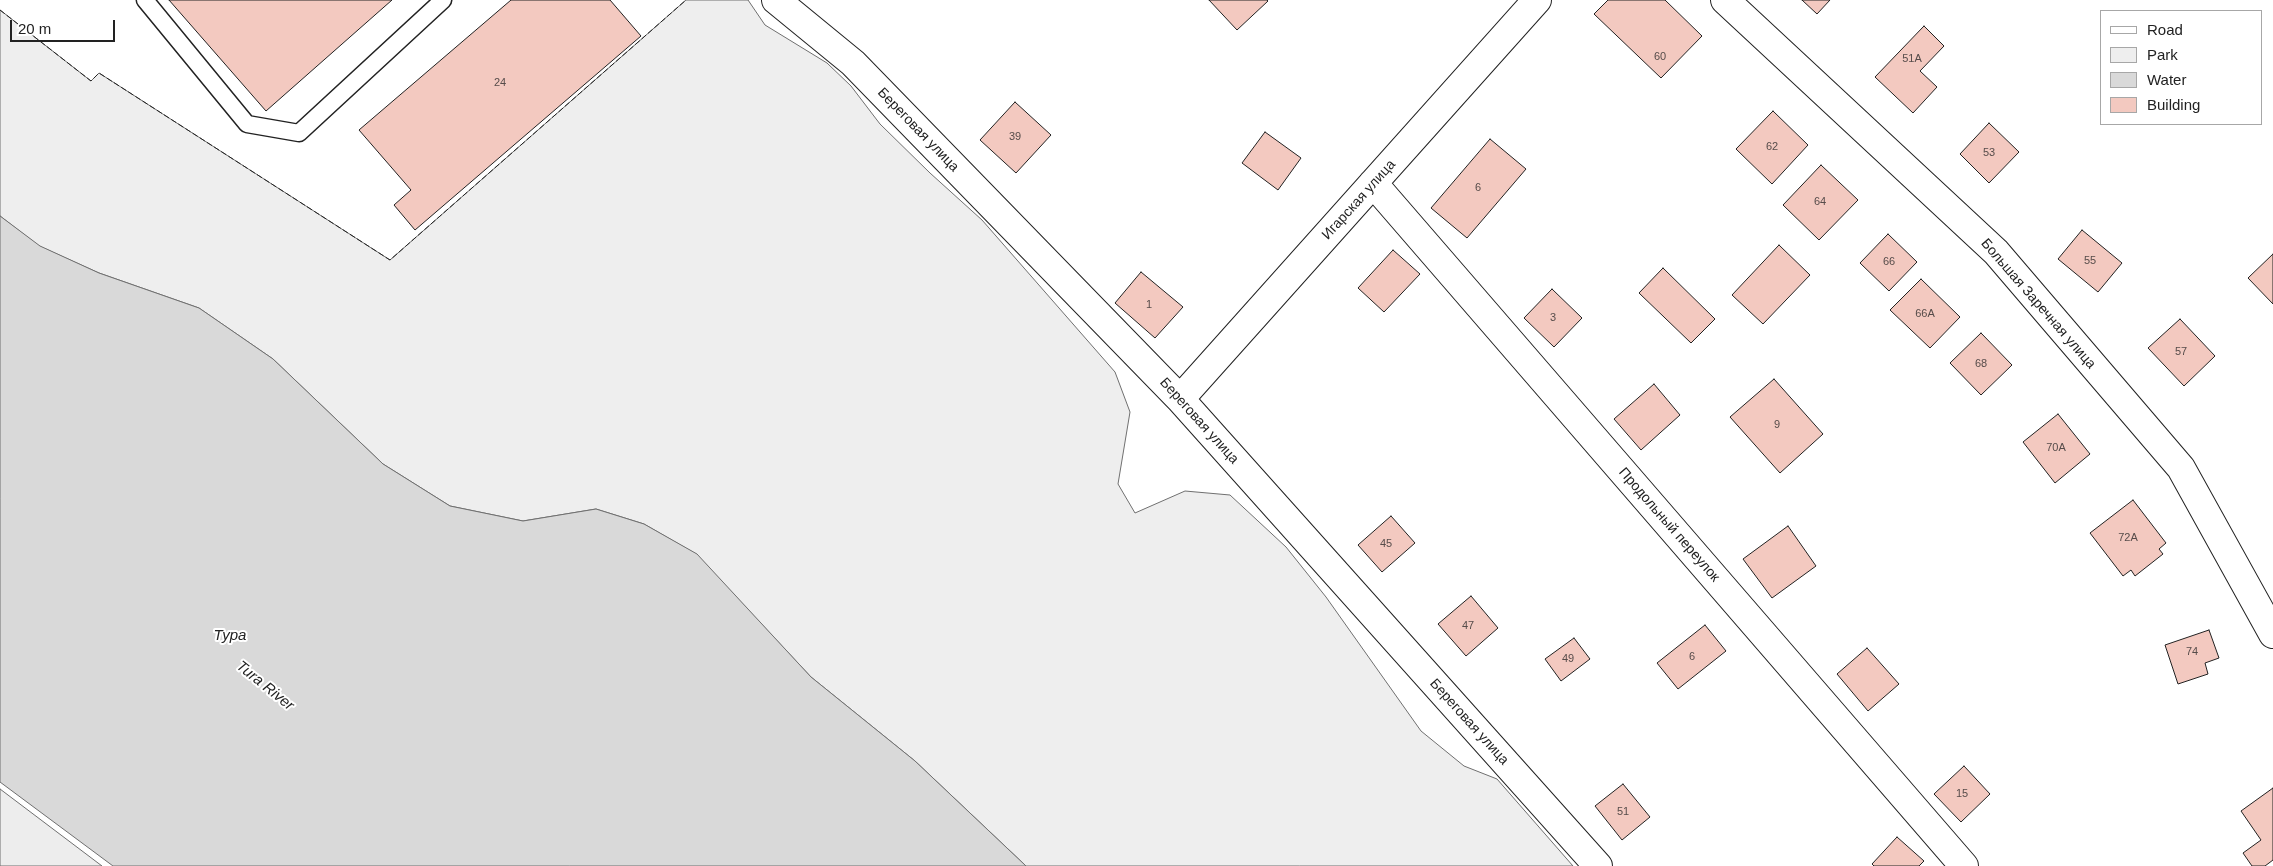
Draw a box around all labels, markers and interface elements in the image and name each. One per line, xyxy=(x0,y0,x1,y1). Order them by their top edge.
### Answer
scale bar xyxy=(12,10,118,42)
legend xyxy=(2100,10,2263,125)
text: 20 m xyxy=(18,20,51,37)
text: Road xyxy=(2147,21,2183,38)
text: Park xyxy=(2147,46,2178,63)
house number: 60 xyxy=(1654,50,1666,64)
house number: 51А xyxy=(1902,52,1922,66)
text: Water xyxy=(2147,71,2186,88)
house number: 24 xyxy=(494,76,506,90)
street label: Береговая улица xyxy=(874,85,962,175)
text: Building xyxy=(2147,96,2200,113)
house number: 39 xyxy=(1009,130,1021,144)
house number: 62 xyxy=(1766,140,1778,154)
house number: 53 xyxy=(1983,146,1995,160)
street label: Игарская улица xyxy=(1319,157,1399,243)
house number: 6 xyxy=(1475,181,1481,195)
house number: 64 xyxy=(1814,195,1826,209)
street label: Большая Заречная улица xyxy=(1977,236,2099,372)
house number: 55 xyxy=(2084,254,2096,268)
house number: 66 xyxy=(1883,255,1895,269)
house number: 1 xyxy=(1146,298,1152,312)
house number: 66А xyxy=(1915,307,1935,321)
house number: 3 xyxy=(1550,311,1556,325)
house number: 57 xyxy=(2175,345,2187,359)
house number: 68 xyxy=(1975,357,1987,371)
street label: Береговая улица xyxy=(1156,374,1242,468)
house number: 9 xyxy=(1774,418,1780,432)
house number: 70А xyxy=(2046,441,2066,455)
street label: Продольный переулок xyxy=(1615,465,1723,585)
house number: 72А xyxy=(2118,531,2138,545)
house number: 45 xyxy=(1380,537,1392,551)
house number: 47 xyxy=(1462,619,1474,633)
water label: Тура xyxy=(214,627,246,645)
house number: 74 xyxy=(2186,645,2198,659)
house number: 6 xyxy=(1689,650,1695,664)
house number: 49 xyxy=(1562,652,1574,666)
water label: Tura River xyxy=(233,657,297,715)
street label: Береговая улица xyxy=(1426,675,1512,769)
house number: 15 xyxy=(1956,787,1968,801)
house number: 51 xyxy=(1617,805,1629,819)

